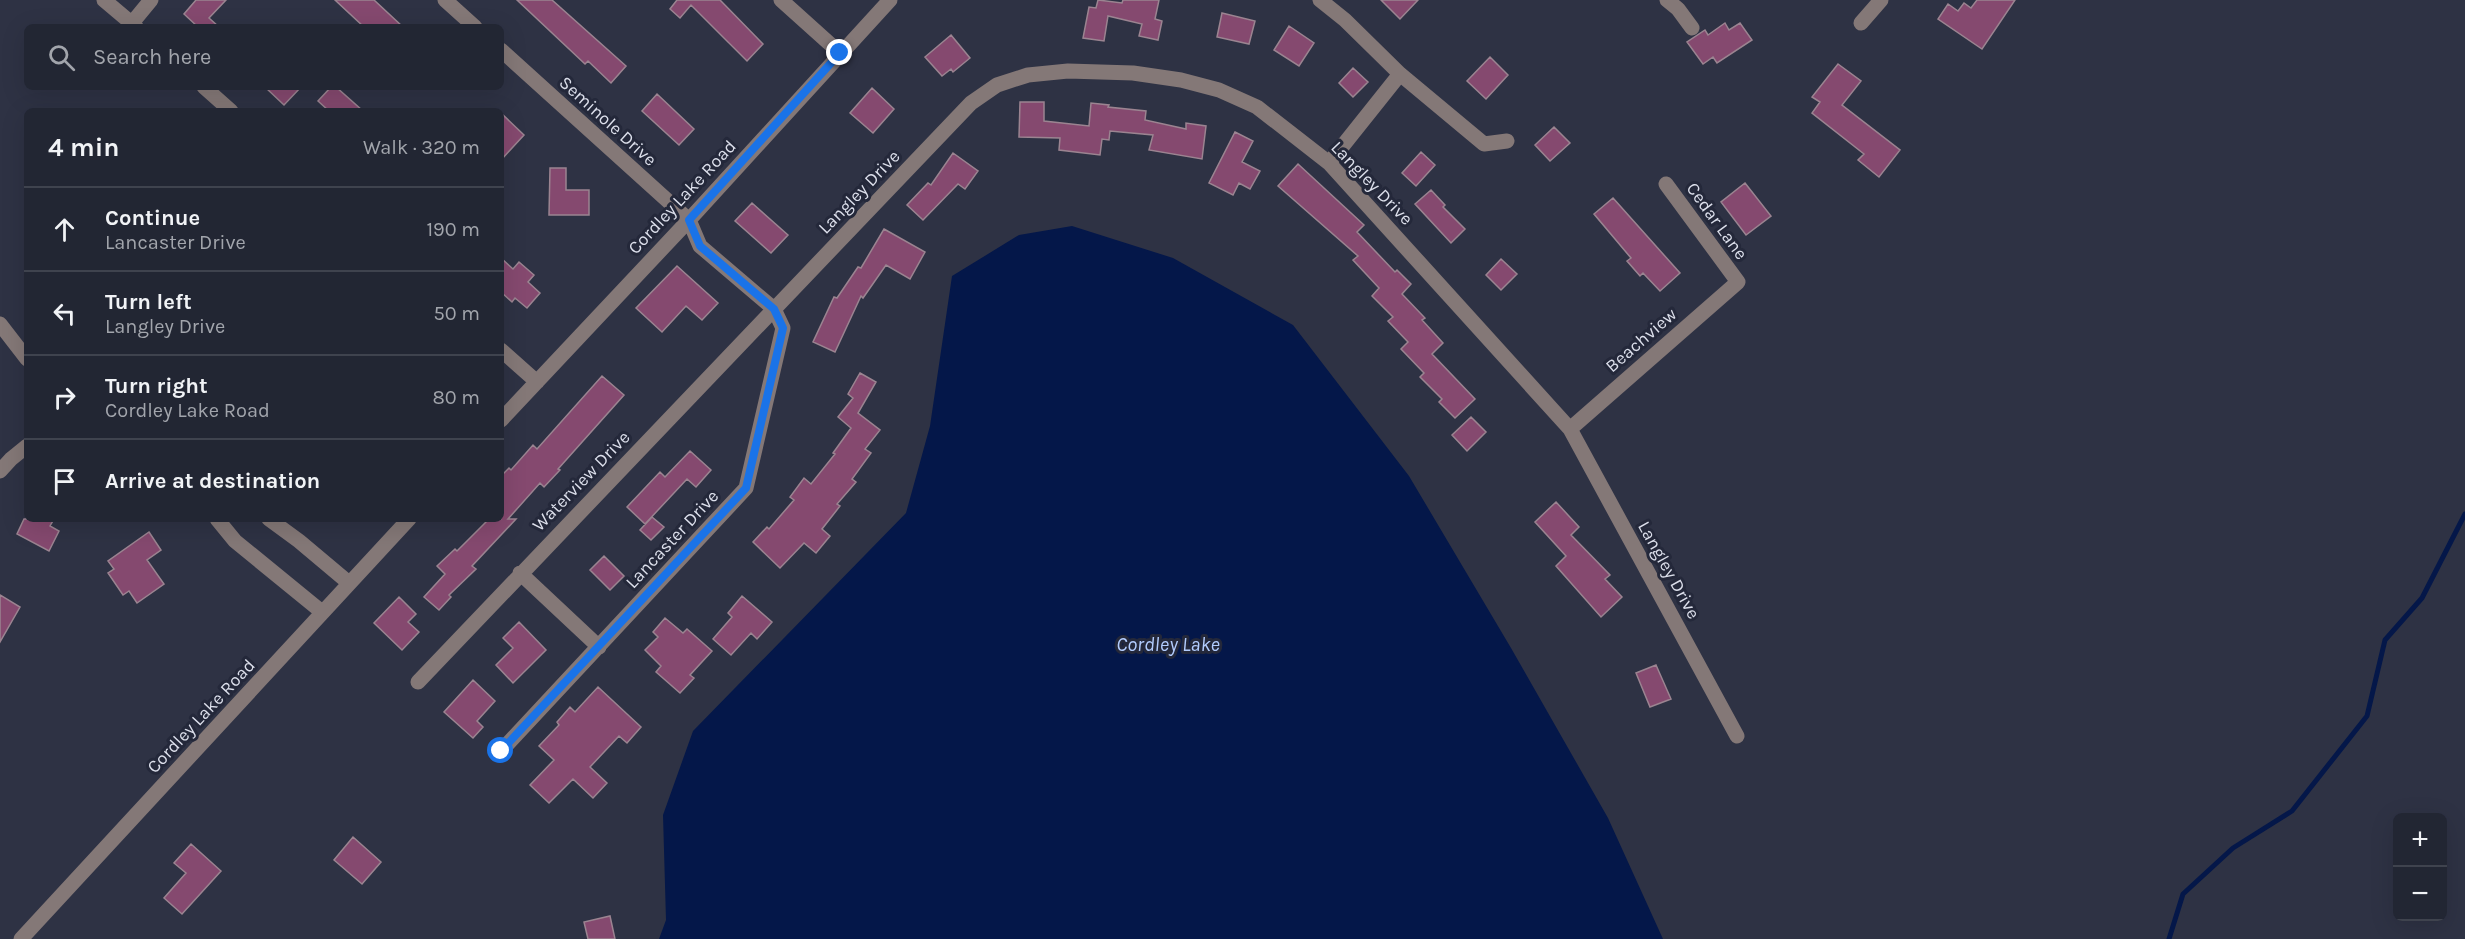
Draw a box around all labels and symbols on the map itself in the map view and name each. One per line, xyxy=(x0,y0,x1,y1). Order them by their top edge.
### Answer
route end xyxy=(826,39,852,65)
street label: Seminole Drive xyxy=(555,71,661,171)
street label: Cordley Lake Road xyxy=(623,135,741,259)
street label: Langley Drive xyxy=(1326,136,1418,230)
street label: Langley Drive xyxy=(813,145,905,239)
street label: Cedar Lane xyxy=(1682,178,1752,264)
street label: Beachview xyxy=(1601,303,1681,377)
street label: Waterview Drive xyxy=(528,426,634,536)
street label: Lancaster Drive xyxy=(621,485,723,593)
street label: Langley Drive xyxy=(1633,517,1705,623)
water label: Cordley Lake xyxy=(1116,633,1220,656)
street label: Cordley Lake Road xyxy=(142,654,260,778)
route start xyxy=(487,737,513,763)

